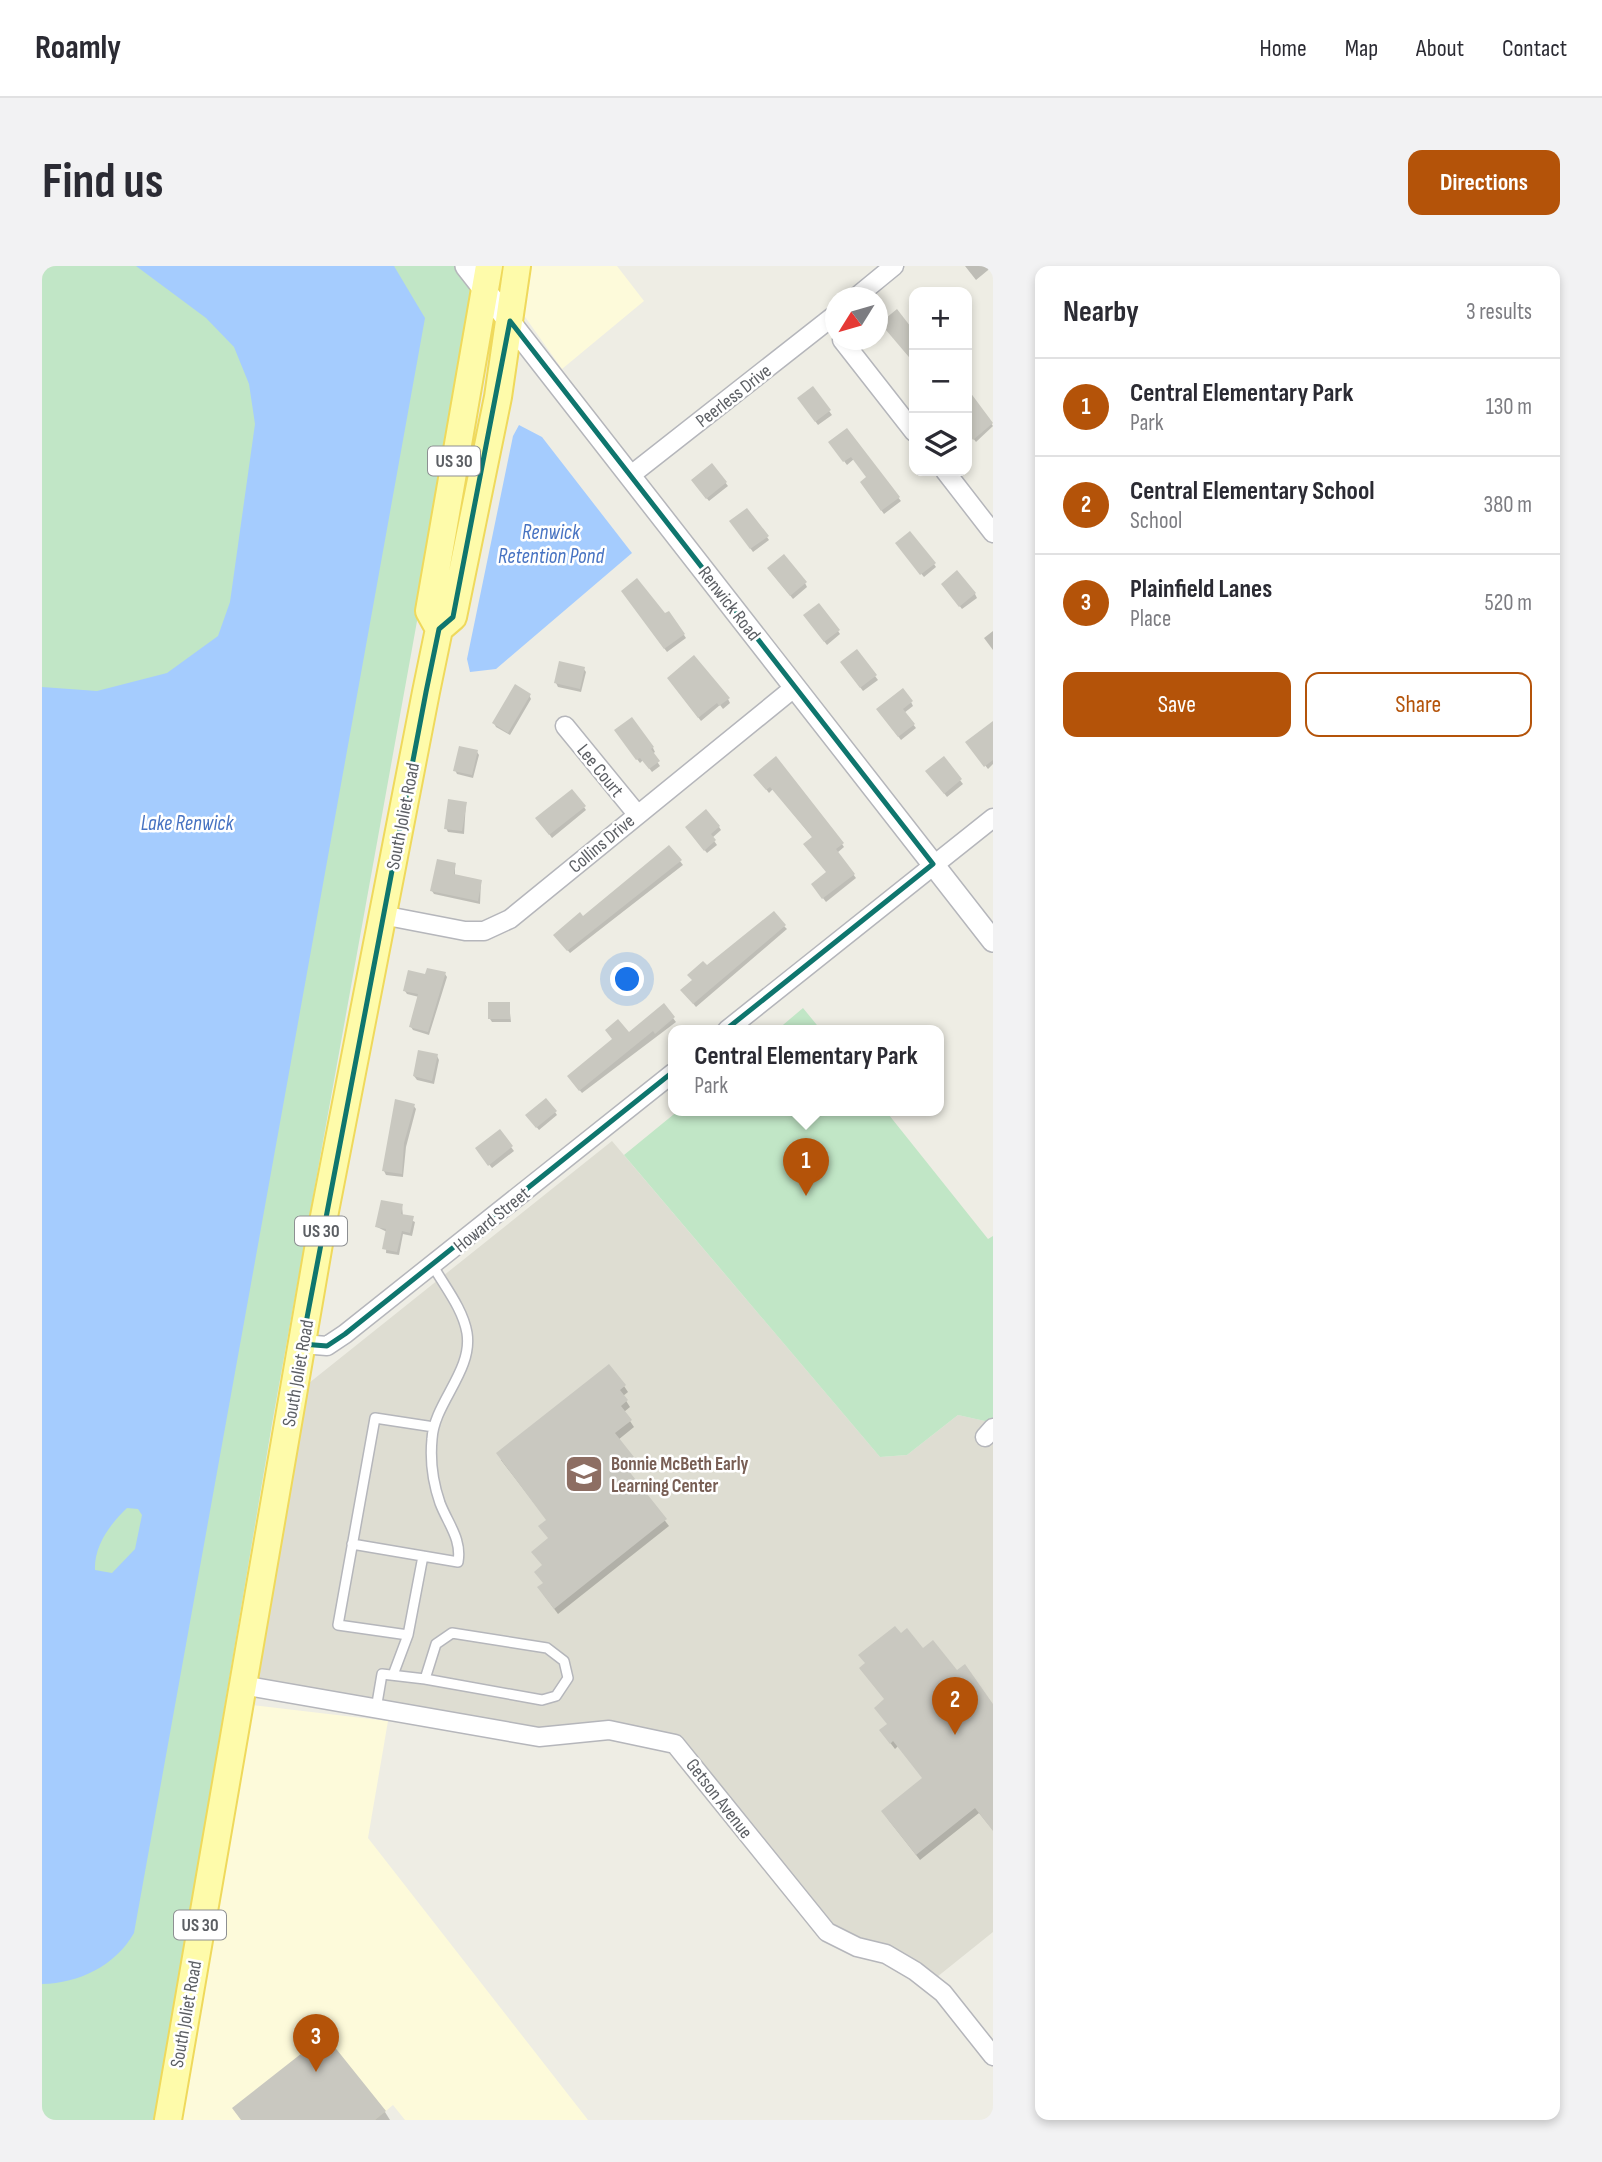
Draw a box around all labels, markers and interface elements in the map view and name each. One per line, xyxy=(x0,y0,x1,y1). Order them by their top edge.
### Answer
text: Roamly xyxy=(35,28,121,68)
text: Home xyxy=(1259,34,1307,63)
text: Map xyxy=(1345,34,1378,63)
text: About xyxy=(1416,34,1464,63)
text: Contact xyxy=(1502,34,1567,63)
button: Directions xyxy=(1408,150,1560,215)
text: Find us xyxy=(42,153,164,212)
north arrow xyxy=(825,287,888,350)
map controls xyxy=(909,287,972,476)
button: + xyxy=(909,287,972,350)
text: Nearby xyxy=(1063,294,1139,330)
text: 3 results xyxy=(1466,298,1532,326)
button: − xyxy=(909,350,972,413)
street label: Peerless Drive xyxy=(692,360,776,433)
text: Central Elementary Park xyxy=(1130,378,1353,409)
text: 1 xyxy=(1081,393,1091,421)
text: 130 m xyxy=(1486,393,1532,421)
text: Park xyxy=(1130,409,1164,437)
button: layers xyxy=(909,413,972,476)
road number: US 30 xyxy=(428,446,480,476)
text: Central Elementary School xyxy=(1130,476,1375,507)
text: 2 xyxy=(1081,491,1091,519)
text: 380 m xyxy=(1484,491,1532,519)
text: School xyxy=(1130,507,1182,535)
water label: Renwick Retention Pond xyxy=(498,520,605,569)
street label: Renwick Road xyxy=(693,562,765,646)
text: Plainfield Lanes xyxy=(1130,574,1272,605)
text: 3 xyxy=(1081,589,1091,617)
text: 520 m xyxy=(1485,589,1532,617)
text: Place xyxy=(1130,605,1171,633)
button: Save xyxy=(1063,672,1291,737)
button: Share xyxy=(1305,672,1532,737)
street label: Lee Court xyxy=(572,740,628,802)
street label: South Joliet Road xyxy=(382,761,425,872)
street label: Collins Drive xyxy=(564,810,640,878)
water label: Lake Renwick xyxy=(141,811,234,836)
your location xyxy=(610,962,644,996)
popup xyxy=(668,1025,944,1116)
text: Central Elementary Park xyxy=(694,1041,918,1072)
text: Park xyxy=(694,1072,728,1100)
pin: 1 xyxy=(783,1138,829,1196)
street label: Howard Street xyxy=(449,1182,535,1258)
road number: US 30 xyxy=(295,1216,347,1246)
street label: South Joliet Road xyxy=(278,1318,319,1429)
school or university icon: Bonnie McBeth Early Learning Center xyxy=(563,1453,605,1495)
place label: Bonnie McBeth Early Learning Center xyxy=(611,1453,749,1498)
pin: 2 xyxy=(932,1677,978,1735)
street label: Getson Avenue xyxy=(680,1754,757,1843)
road number: US 30 xyxy=(174,1910,226,1940)
street label: South Joliet Road xyxy=(166,1959,207,2070)
pin: 3 xyxy=(293,2014,339,2072)

